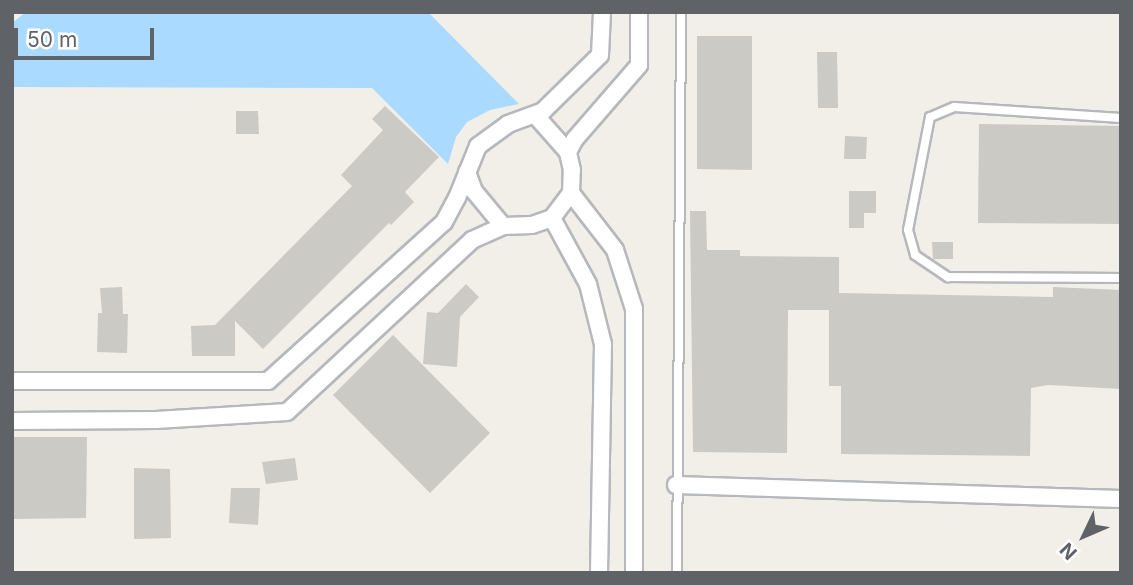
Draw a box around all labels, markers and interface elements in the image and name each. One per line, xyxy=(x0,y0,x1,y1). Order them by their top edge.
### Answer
scale bar xyxy=(18,14,158,58)
text: 50 m xyxy=(27,27,77,52)
north arrow xyxy=(1049,501,1119,571)
text: N xyxy=(1055,538,1082,564)

